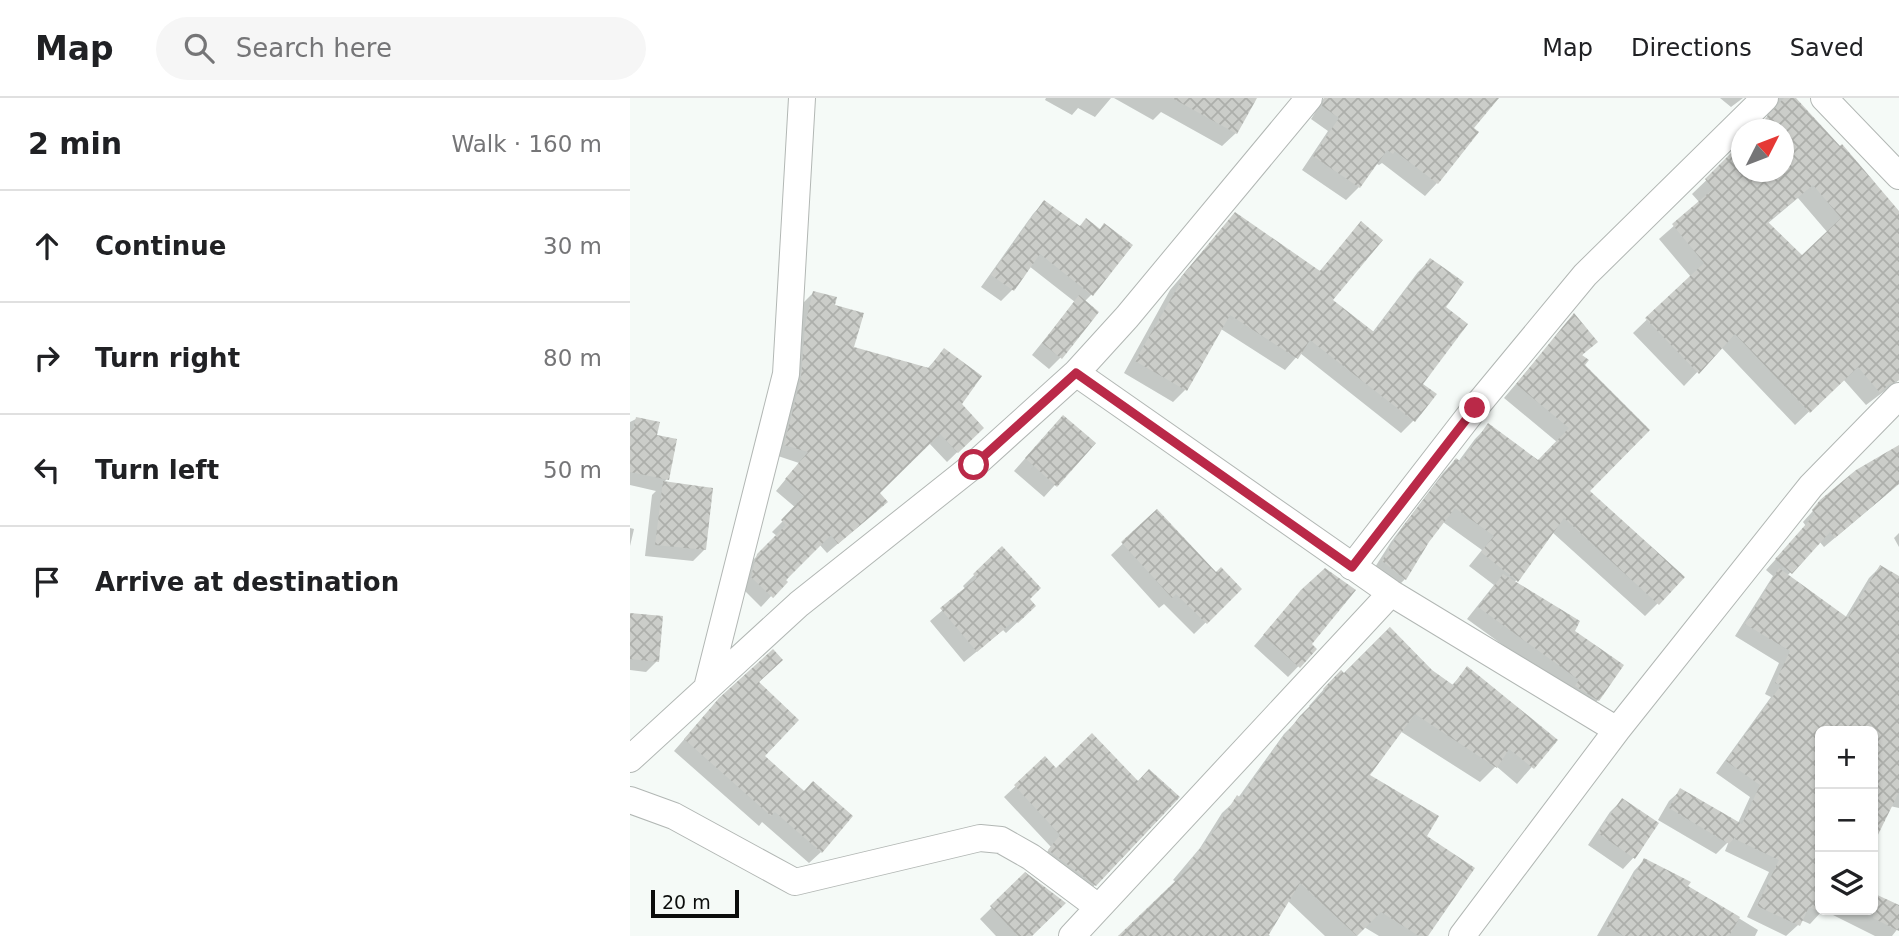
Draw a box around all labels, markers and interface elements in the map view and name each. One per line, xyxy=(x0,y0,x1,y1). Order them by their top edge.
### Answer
search box xyxy=(156,17,646,80)
text: Map xyxy=(35,29,114,68)
icon: search xyxy=(180,29,218,67)
text: Search here xyxy=(236,33,392,63)
text: Map xyxy=(1542,34,1593,62)
text: Directions xyxy=(1631,34,1752,62)
text: Saved xyxy=(1790,34,1864,62)
north arrow xyxy=(1731,119,1794,182)
text: 2 min xyxy=(28,126,122,161)
text: Walk · 160 m xyxy=(451,131,602,157)
icon: ahead xyxy=(28,227,66,265)
text: Continue xyxy=(95,231,226,261)
text: 30 m xyxy=(543,233,602,259)
icon: right xyxy=(28,339,66,377)
text: Turn right xyxy=(95,343,240,373)
text: 80 m xyxy=(543,345,602,371)
route end xyxy=(1459,392,1490,423)
route start xyxy=(958,449,989,480)
icon: left xyxy=(28,451,66,489)
text: Turn left xyxy=(95,455,219,485)
text: 50 m xyxy=(543,457,602,483)
icon: arrive xyxy=(28,563,66,601)
text: Arrive at destination xyxy=(95,567,399,597)
map controls xyxy=(1815,726,1878,915)
button: + xyxy=(1815,726,1878,789)
button: − xyxy=(1815,789,1878,852)
button: layers xyxy=(1815,852,1878,915)
scale bar xyxy=(651,887,738,919)
text: 20 m xyxy=(662,891,711,913)

